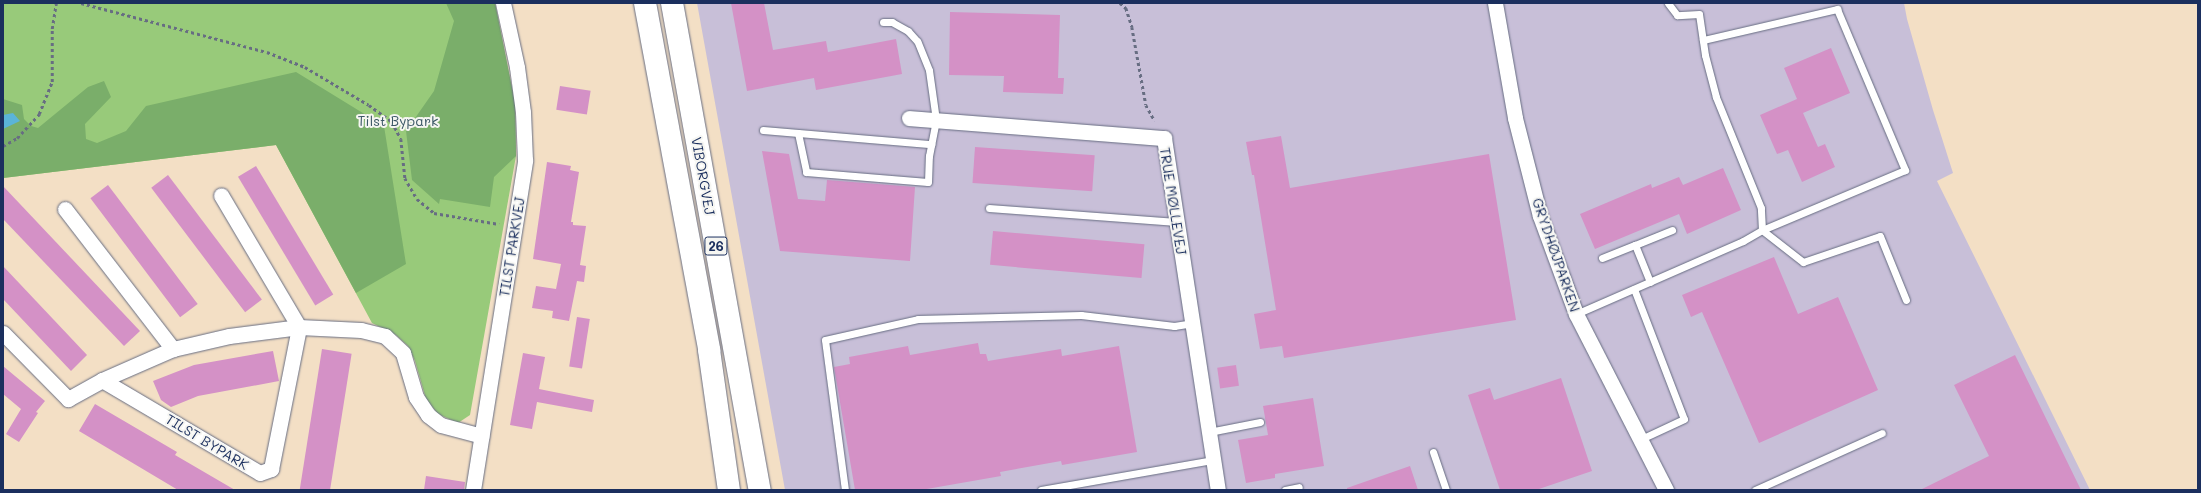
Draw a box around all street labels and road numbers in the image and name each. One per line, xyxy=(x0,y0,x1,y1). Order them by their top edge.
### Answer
street label: VIBORGVEJ xyxy=(688,136,718,216)
street label: TRUE MØLLEVEJ xyxy=(1156,146,1190,256)
street label: TILST PARKVEJ xyxy=(496,196,528,298)
street label: GRYDHØJPARKEN xyxy=(1529,196,1583,314)
road number: 26 xyxy=(704,235,728,257)
street label: TILST BYPARK xyxy=(162,411,252,473)

